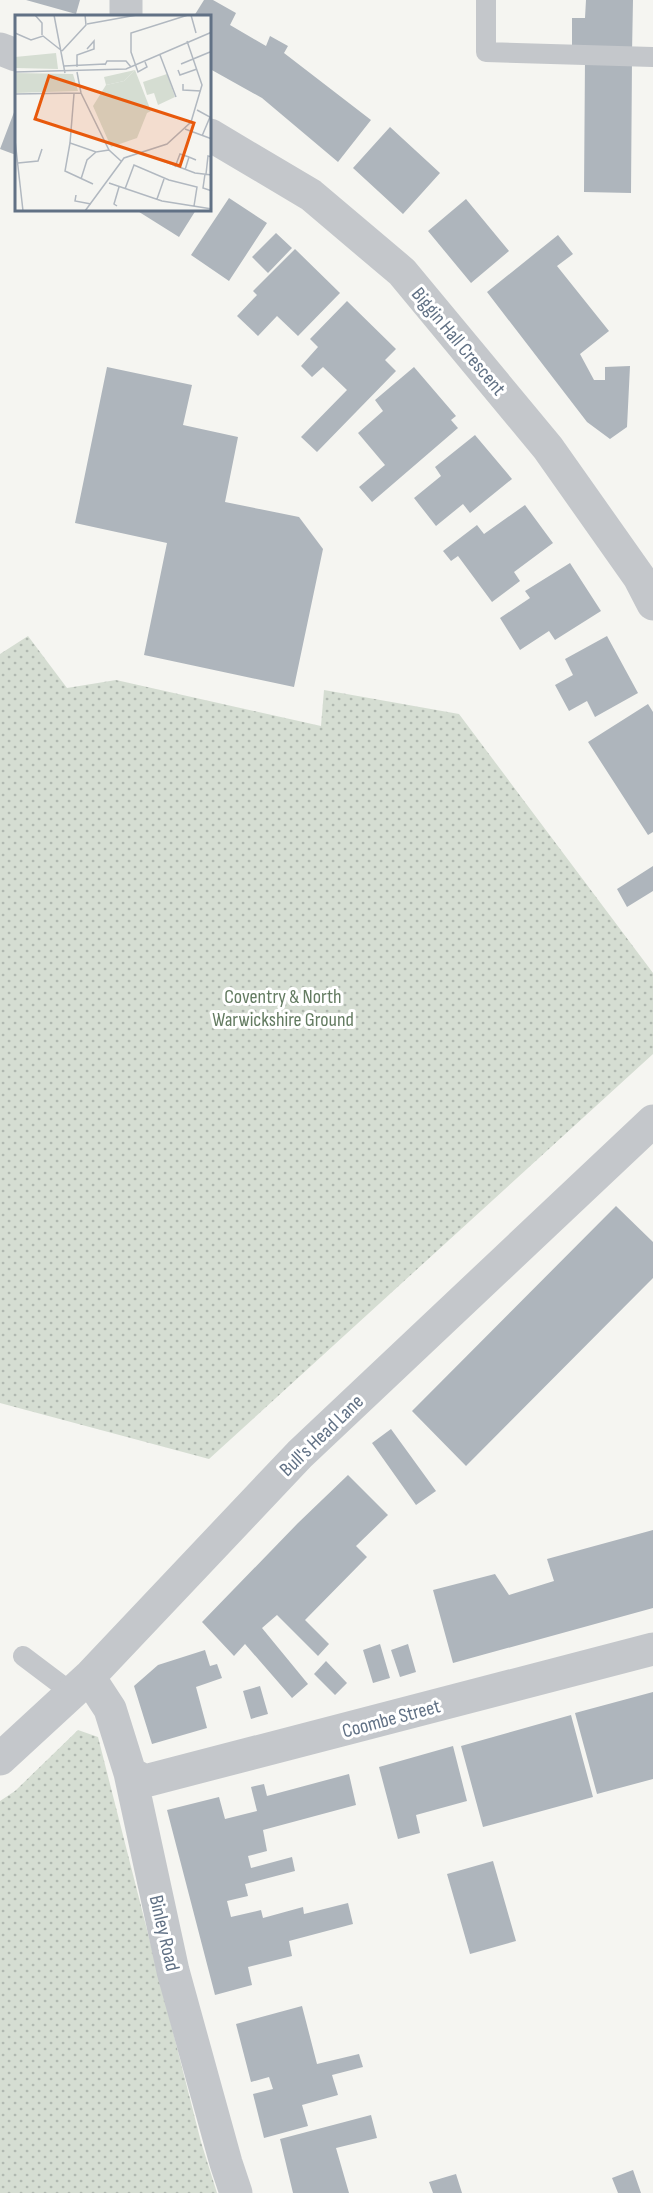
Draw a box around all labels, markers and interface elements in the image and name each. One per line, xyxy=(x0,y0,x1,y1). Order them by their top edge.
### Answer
inset map xyxy=(15,15,212,212)
street label: Biggin Hall Crescent xyxy=(406,283,510,401)
park label: Coventry & North Warwickshire Ground xyxy=(212,985,354,1032)
street label: Bull's Head Lane xyxy=(275,1390,369,1482)
street label: Coombe Street xyxy=(340,1694,443,1744)
street label: Binley Road xyxy=(144,1893,184,1973)

